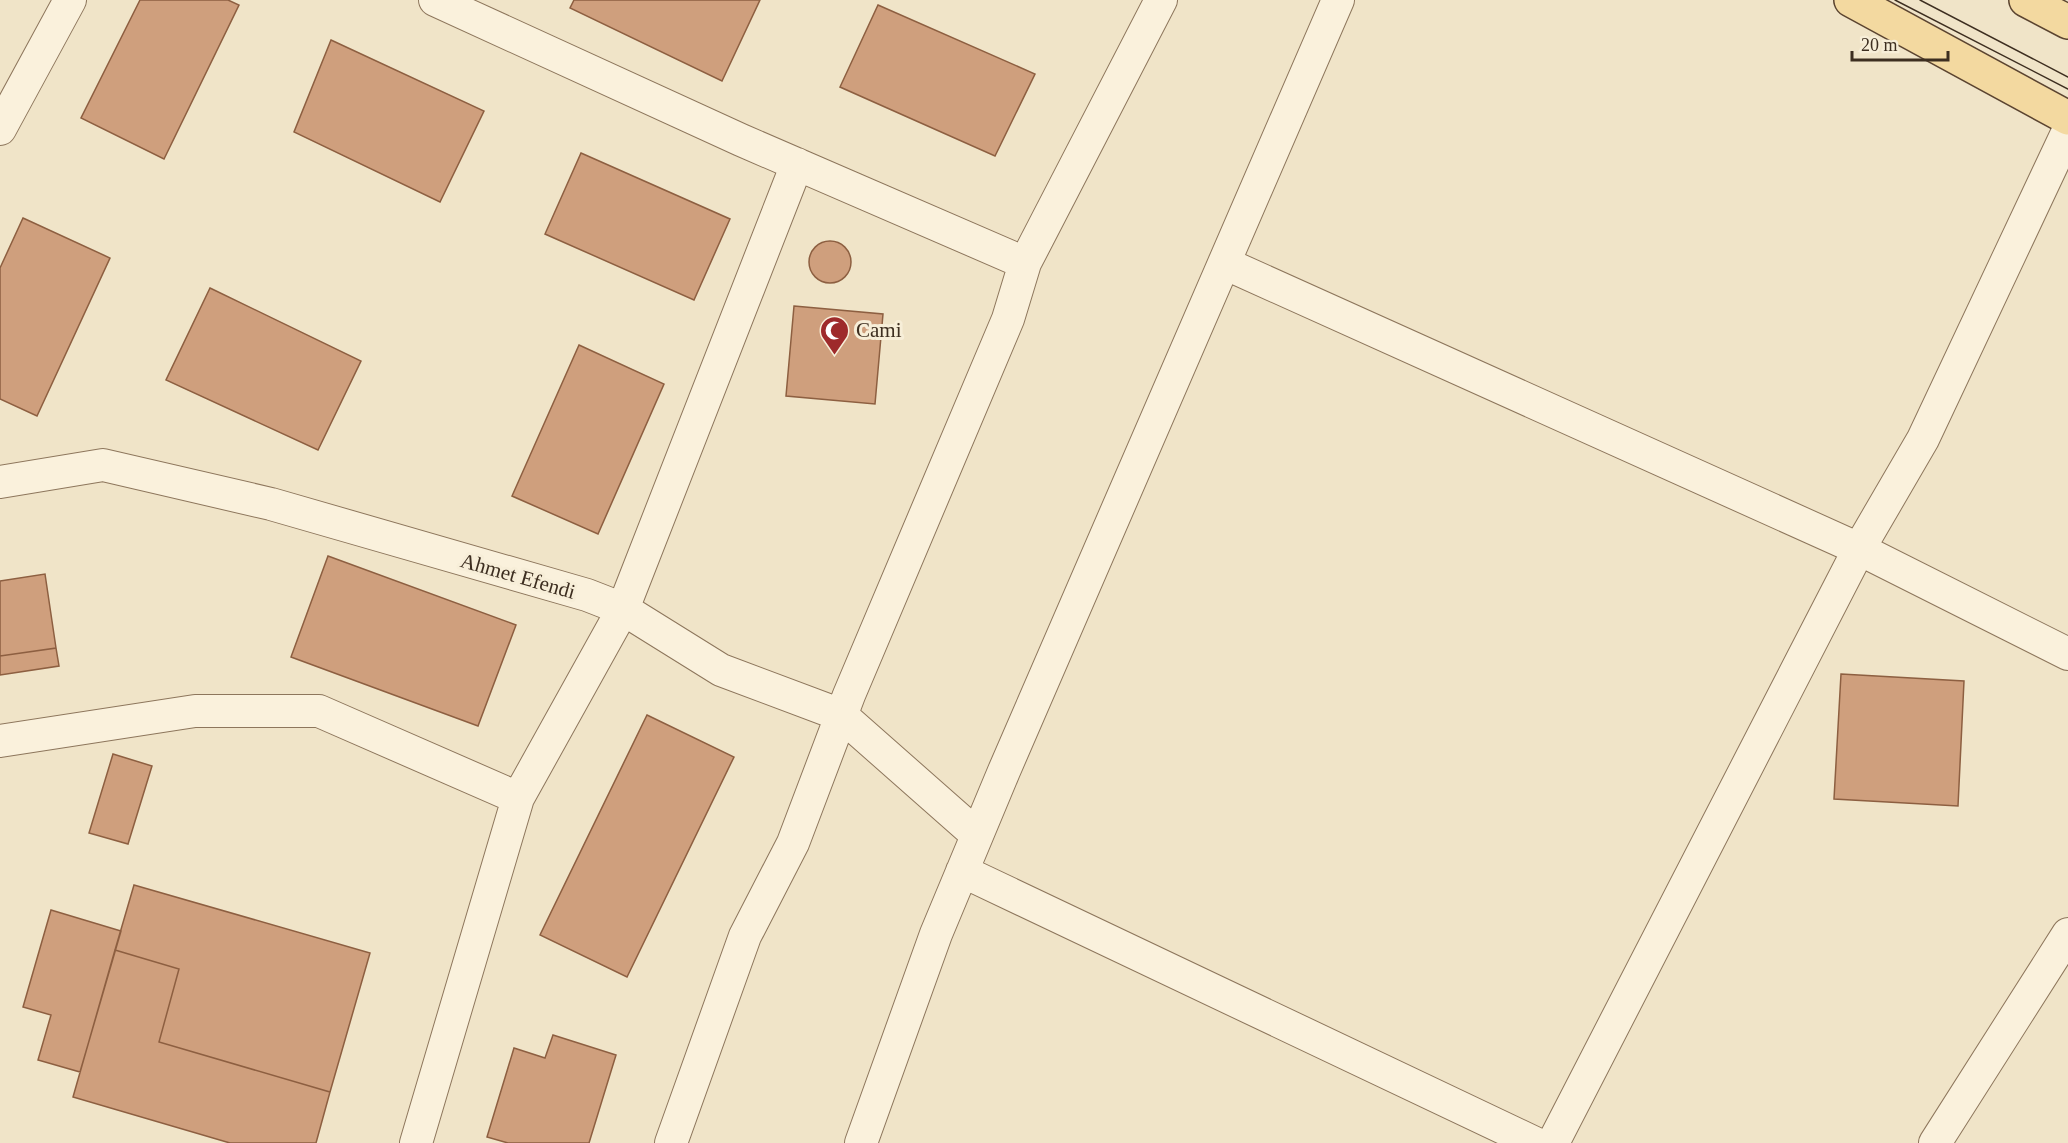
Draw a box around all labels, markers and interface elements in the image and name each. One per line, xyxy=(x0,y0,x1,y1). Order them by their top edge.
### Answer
scale bar xyxy=(1852,24,1948,62)
text: 20 m xyxy=(1861,35,1898,55)
mosque icon: Cami xyxy=(819,314,851,356)
place label: Cami xyxy=(856,318,902,342)
street label: Ahmet Efendi xyxy=(458,548,578,604)

